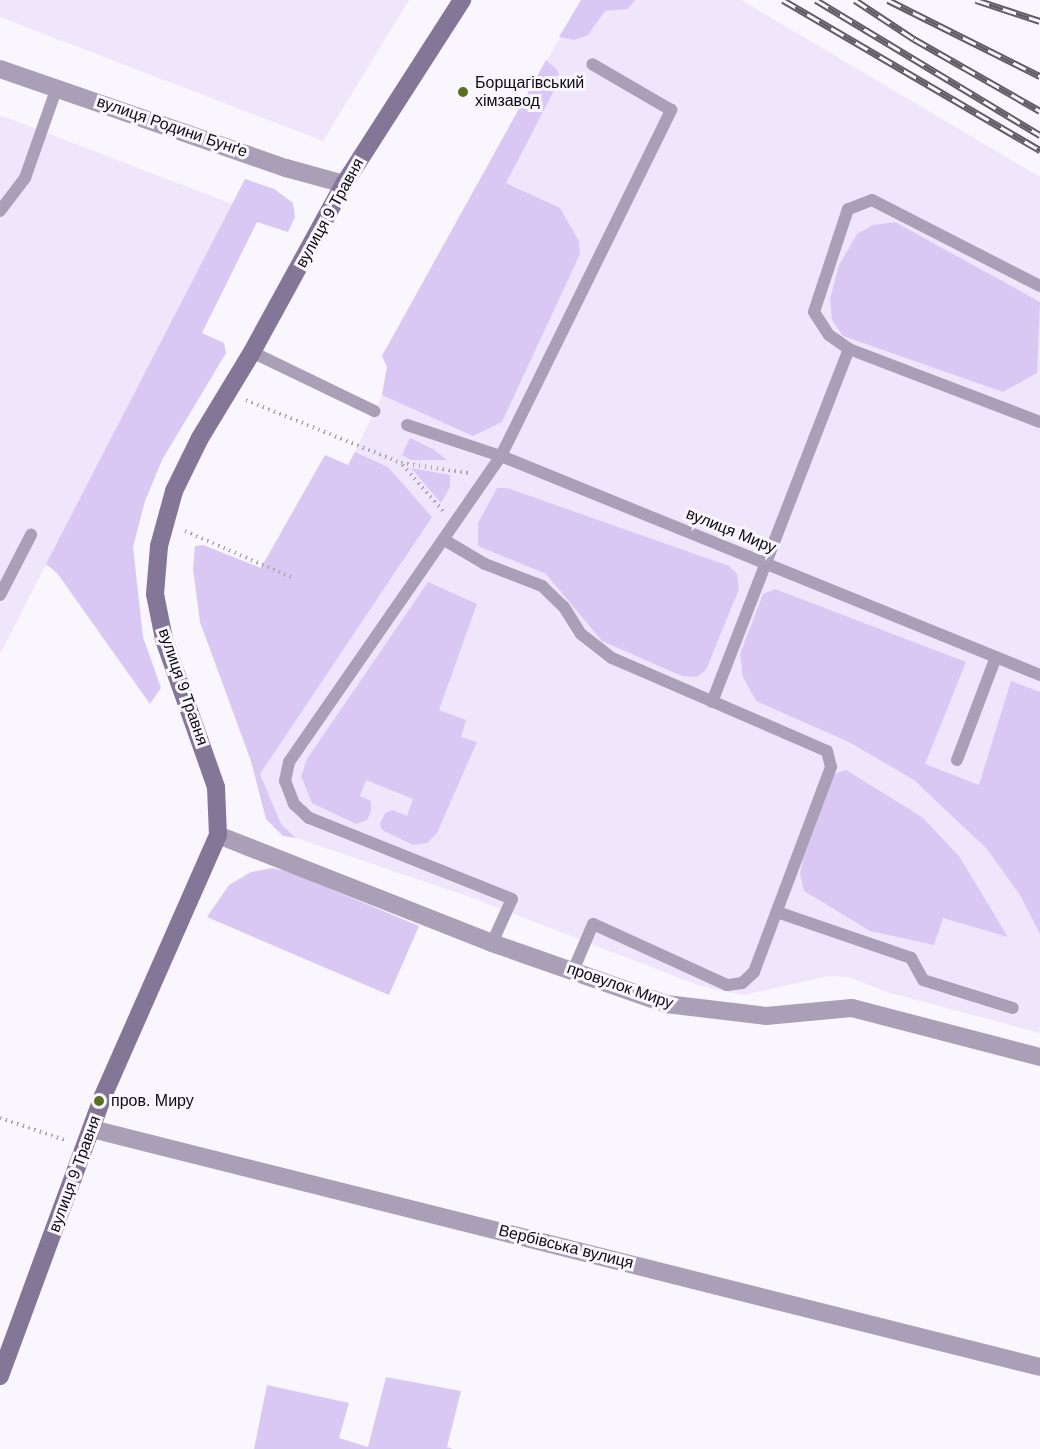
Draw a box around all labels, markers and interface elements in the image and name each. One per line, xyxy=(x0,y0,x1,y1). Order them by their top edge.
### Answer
place label: Борщагівський хімзавод xyxy=(475,73,584,111)
marker: Борщагівський хімзавод xyxy=(456,85,470,99)
street label: вулиця Родини Бунґе xyxy=(94,92,250,162)
street label: вулиця 9 Травня xyxy=(292,155,368,271)
street label: вулиця Миру xyxy=(683,504,779,558)
street label: вулиця 9 Травня xyxy=(154,626,212,748)
street label: провулок Миру xyxy=(564,959,676,1013)
place label: пров. Миру xyxy=(111,1091,194,1111)
marker: пров. Миру xyxy=(92,1094,106,1108)
street label: вулиця 9 Травня xyxy=(45,1113,105,1235)
street label: Вербівська вулиця xyxy=(497,1221,635,1273)

